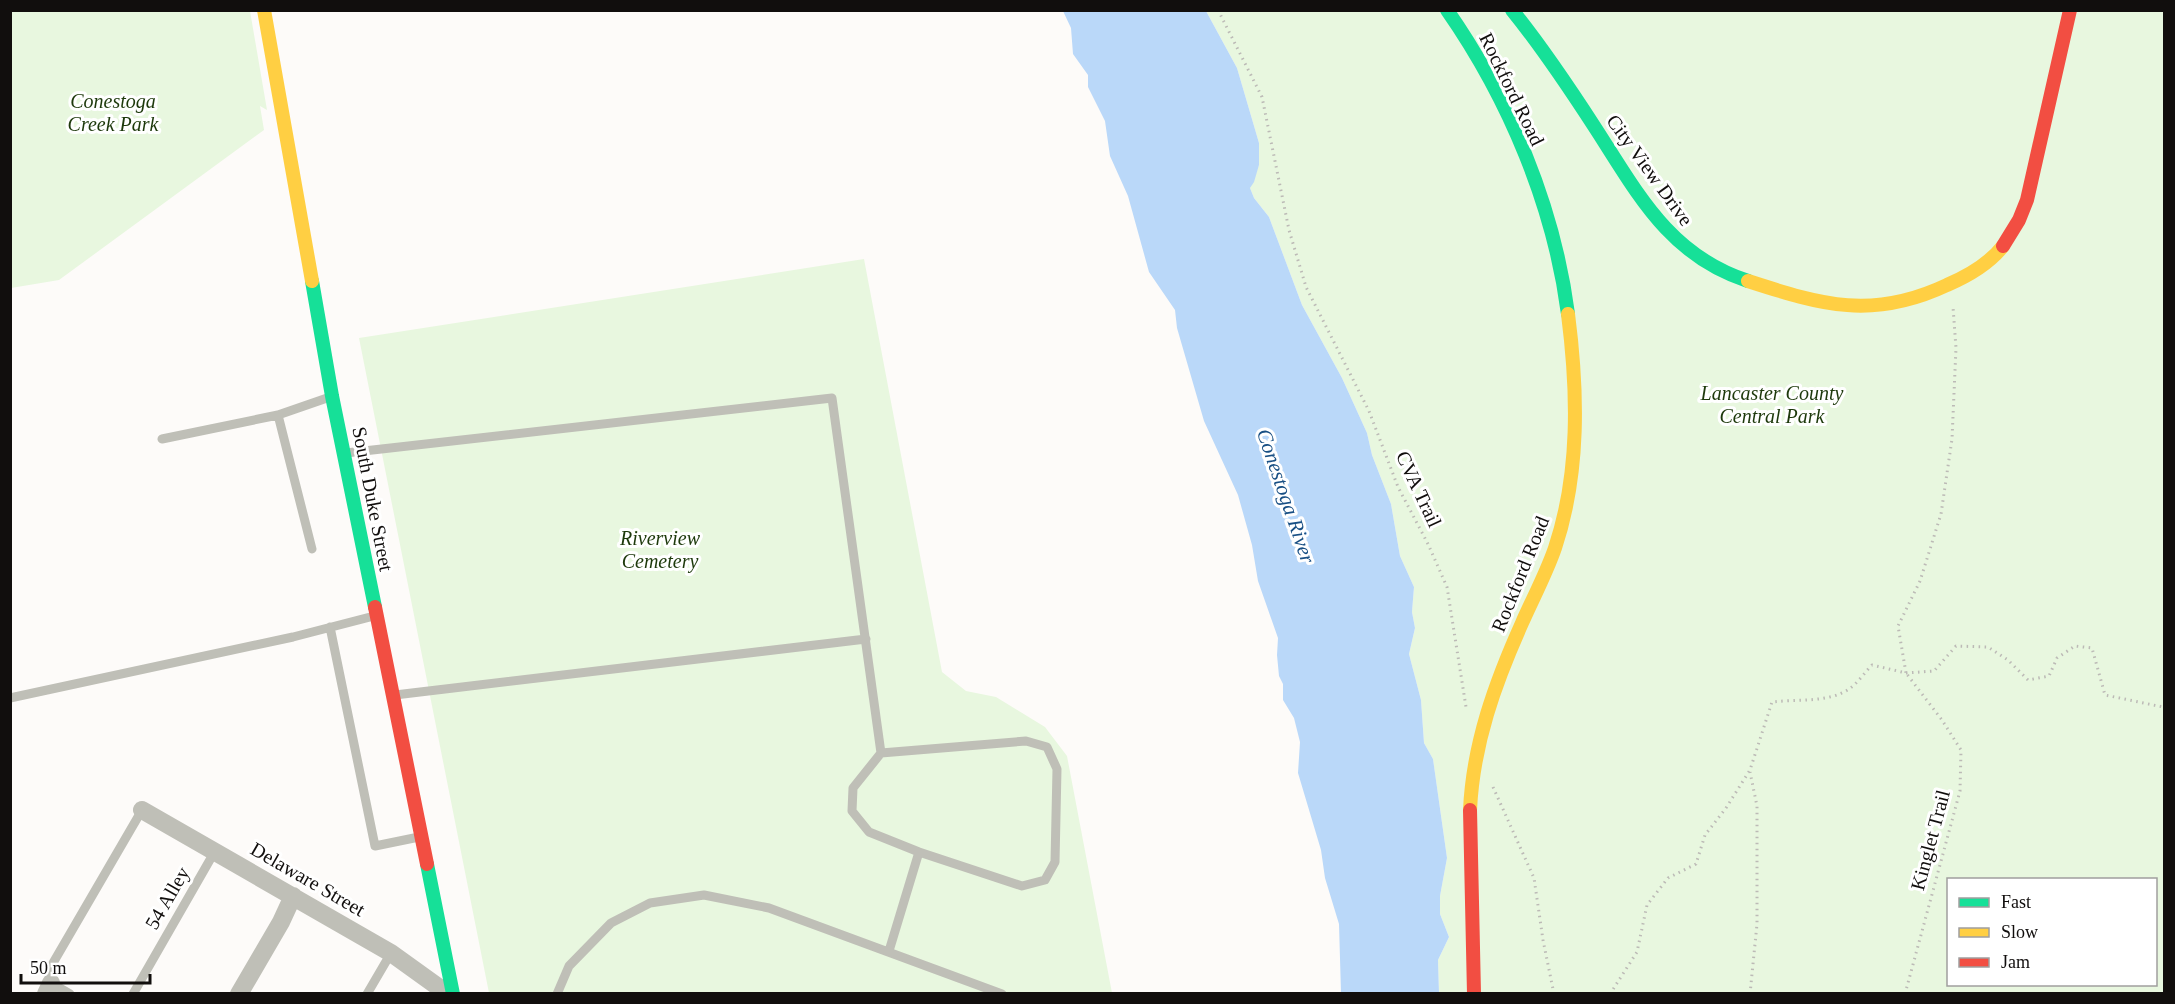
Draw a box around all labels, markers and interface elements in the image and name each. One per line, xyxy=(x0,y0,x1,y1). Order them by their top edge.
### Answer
street label: Rockford Road xyxy=(1475,29,1549,149)
park label: Conestoga Creek Park xyxy=(68,90,160,135)
street label: City View Drive xyxy=(1602,110,1698,230)
park label: Lancaster County Central Park xyxy=(1700,382,1844,427)
street label: South Duke Street xyxy=(348,425,398,574)
water label: Conestoga River xyxy=(1252,426,1320,567)
street label: CVA Trail xyxy=(1392,447,1446,531)
street label: Rockford Road xyxy=(1487,513,1553,635)
park label: Riverview Cemetery xyxy=(619,527,701,573)
street label: Kinglet Trail xyxy=(1906,787,1955,893)
street label: Delaware Street xyxy=(247,837,369,921)
street label: 54 Alley xyxy=(140,863,194,934)
legend xyxy=(1947,878,2157,986)
text: Fast xyxy=(2001,892,2031,912)
text: Slow xyxy=(2001,922,2038,942)
scale bar xyxy=(21,947,150,985)
text: Jam xyxy=(2001,952,2030,972)
text: 50 m xyxy=(30,958,67,978)

